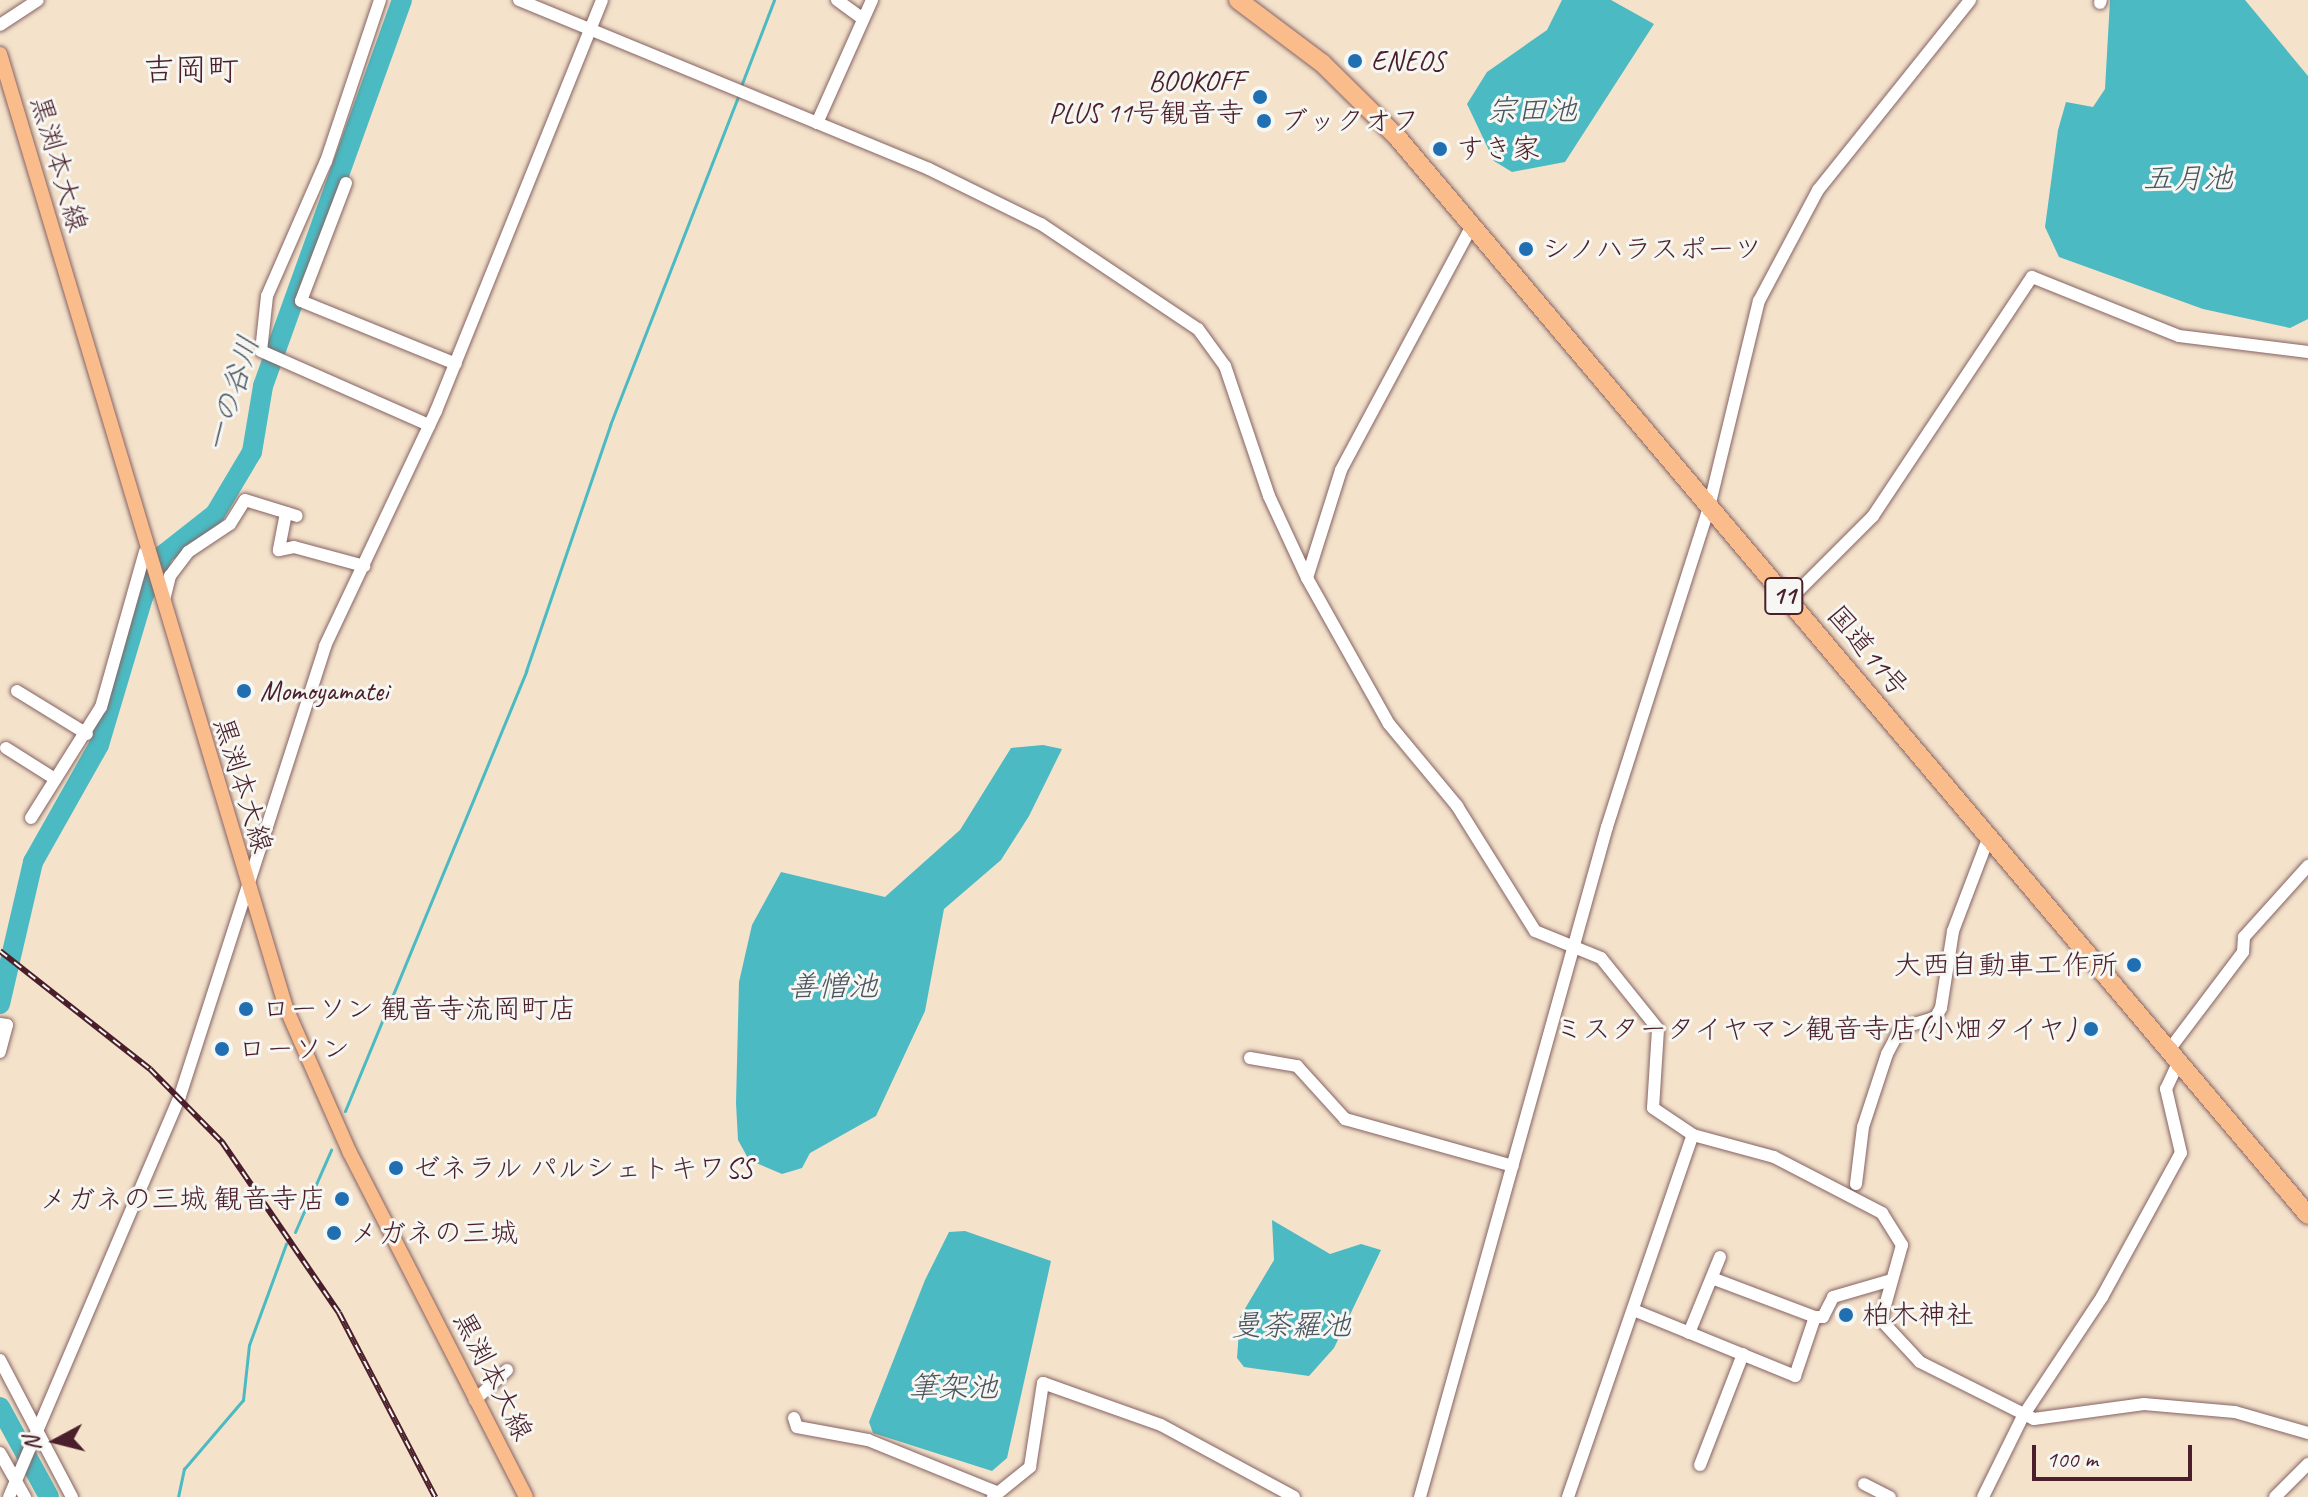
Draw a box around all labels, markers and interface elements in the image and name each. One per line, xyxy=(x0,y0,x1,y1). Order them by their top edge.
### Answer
place label: ENEOS xyxy=(1371,44,1445,78)
district label: 吉岡町 xyxy=(143,51,239,89)
marker: ENEOS xyxy=(1346,52,1364,70)
place label: BOOKOFF PLUS 11号観音寺 xyxy=(1049,64,1244,130)
marker: BOOKOFF PLUS 11号観音寺 xyxy=(1251,88,1269,106)
street label: 黒渕本大線 xyxy=(24,92,94,236)
water label: 宗田池 xyxy=(1487,92,1577,128)
place label: ブックオフ xyxy=(1280,104,1420,138)
marker: ブックオフ xyxy=(1255,112,1273,130)
place label: すき家 xyxy=(1456,132,1540,166)
marker: すき家 xyxy=(1431,140,1449,158)
water label: 五月池 xyxy=(2143,160,2233,196)
place label: シノハラスポーツ xyxy=(1542,232,1766,266)
marker: シノハラスポーツ xyxy=(1517,240,1535,258)
water label: 一の谷川 xyxy=(197,331,267,457)
road number: 11 xyxy=(1764,574,1804,618)
street label: 国道11号 xyxy=(1820,598,1916,704)
place label: Momoyamatei xyxy=(260,674,388,708)
marker: Momoyamatei xyxy=(235,682,253,700)
street label: 黒渕本大線 xyxy=(206,713,280,857)
place label: 大西自動車工作所 xyxy=(1894,948,2118,982)
marker: 大西自動車工作所 xyxy=(2125,956,2143,974)
water label: 善憎池 xyxy=(788,968,878,1004)
place label: ローソン 観音寺流岡町店 xyxy=(262,992,577,1026)
marker: ローソン 観音寺流岡町店 xyxy=(237,1000,255,1018)
place label: ミスタータイヤマン観音寺店(小畑タイヤ) xyxy=(1553,1012,2075,1046)
marker: ミスタータイヤマン観音寺店(小畑タイヤ) xyxy=(2082,1020,2100,1038)
place label: ローソン xyxy=(238,1032,350,1066)
marker: ローソン xyxy=(213,1040,231,1058)
place label: ゼネラル パルシェトキワSS xyxy=(412,1151,754,1185)
marker: ゼネラル パルシェトキワSS xyxy=(387,1159,405,1177)
place label: メガネの三城 観音寺店 xyxy=(39,1182,326,1216)
marker: メガネの三城 観音寺店 xyxy=(333,1190,351,1208)
place label: メガネの三城 xyxy=(350,1216,518,1250)
marker: メガネの三城 xyxy=(325,1224,343,1242)
place label: 柏木神社 xyxy=(1862,1298,1974,1332)
street label: 黒渕本大線 xyxy=(446,1306,540,1446)
marker: 柏木神社 xyxy=(1837,1306,1855,1324)
water label: 曼荼羅池 xyxy=(1231,1307,1351,1343)
water label: 筆架池 xyxy=(908,1369,998,1405)
north arrow xyxy=(16,1401,96,1481)
scale bar xyxy=(2036,1429,2196,1479)
text: N xyxy=(17,1435,47,1452)
text: 100 m xyxy=(2046,1444,2098,1474)

